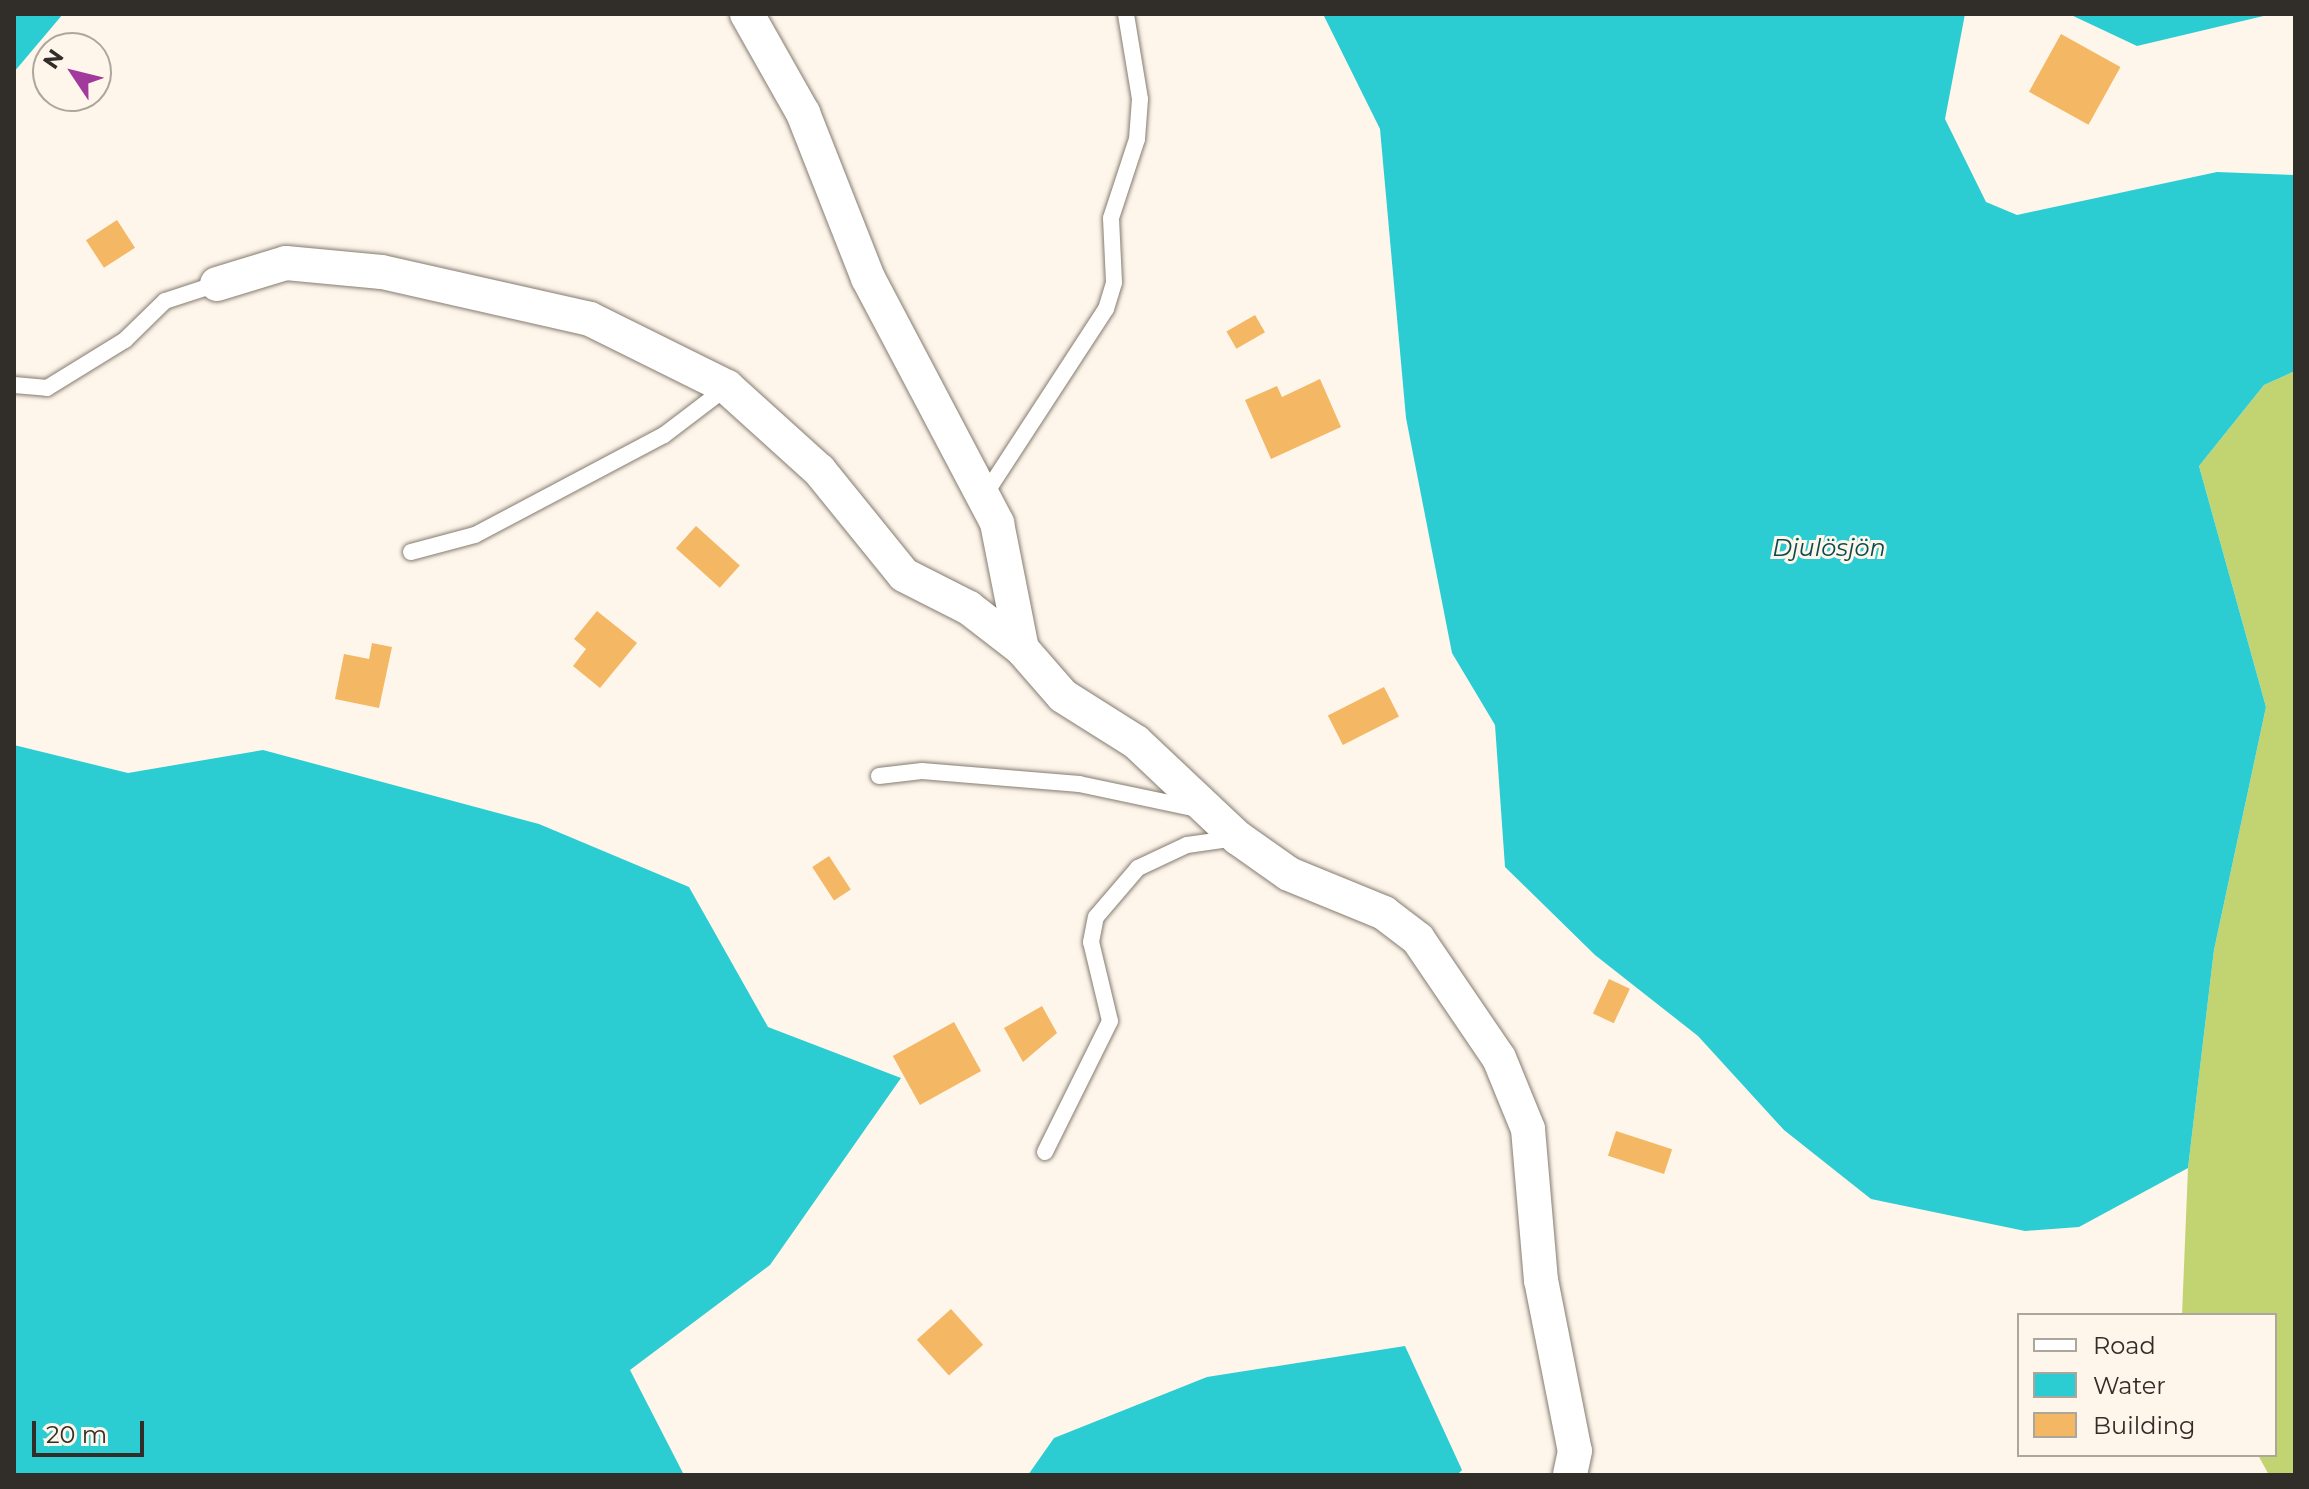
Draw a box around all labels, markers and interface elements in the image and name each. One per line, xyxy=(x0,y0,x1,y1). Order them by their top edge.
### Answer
north arrow xyxy=(32,32,112,112)
text: N xyxy=(37,44,70,74)
water label: Djulösjön xyxy=(1772,534,1886,562)
legend xyxy=(2017,1313,2277,1457)
text: Road xyxy=(2093,1331,2156,1360)
text: Water xyxy=(2093,1371,2166,1400)
scale bar xyxy=(36,1405,148,1455)
text: Building xyxy=(2093,1411,2196,1440)
text: 20 m xyxy=(46,1420,107,1449)

